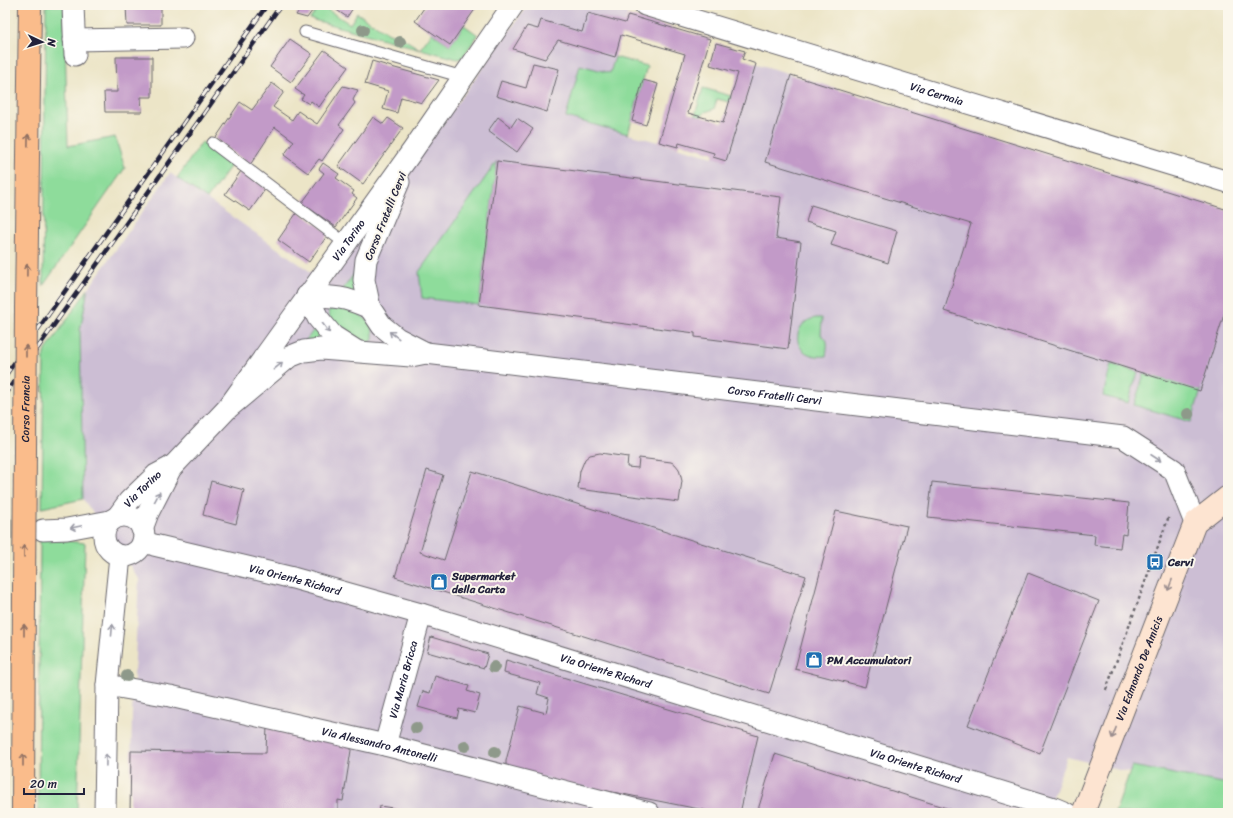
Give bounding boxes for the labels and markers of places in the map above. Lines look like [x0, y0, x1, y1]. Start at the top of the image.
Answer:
bus stop icon: Cervi [1145, 552, 1165, 572]
place label: Cervi [1167, 553, 1194, 572]
place label: Supermarket della Carta [451, 567, 517, 599]
shop icon: Supermarket della Carta [429, 572, 449, 592]
shop icon: PM Accumulatori [804, 650, 824, 670]
place label: PM Accumulatori [827, 651, 912, 670]

